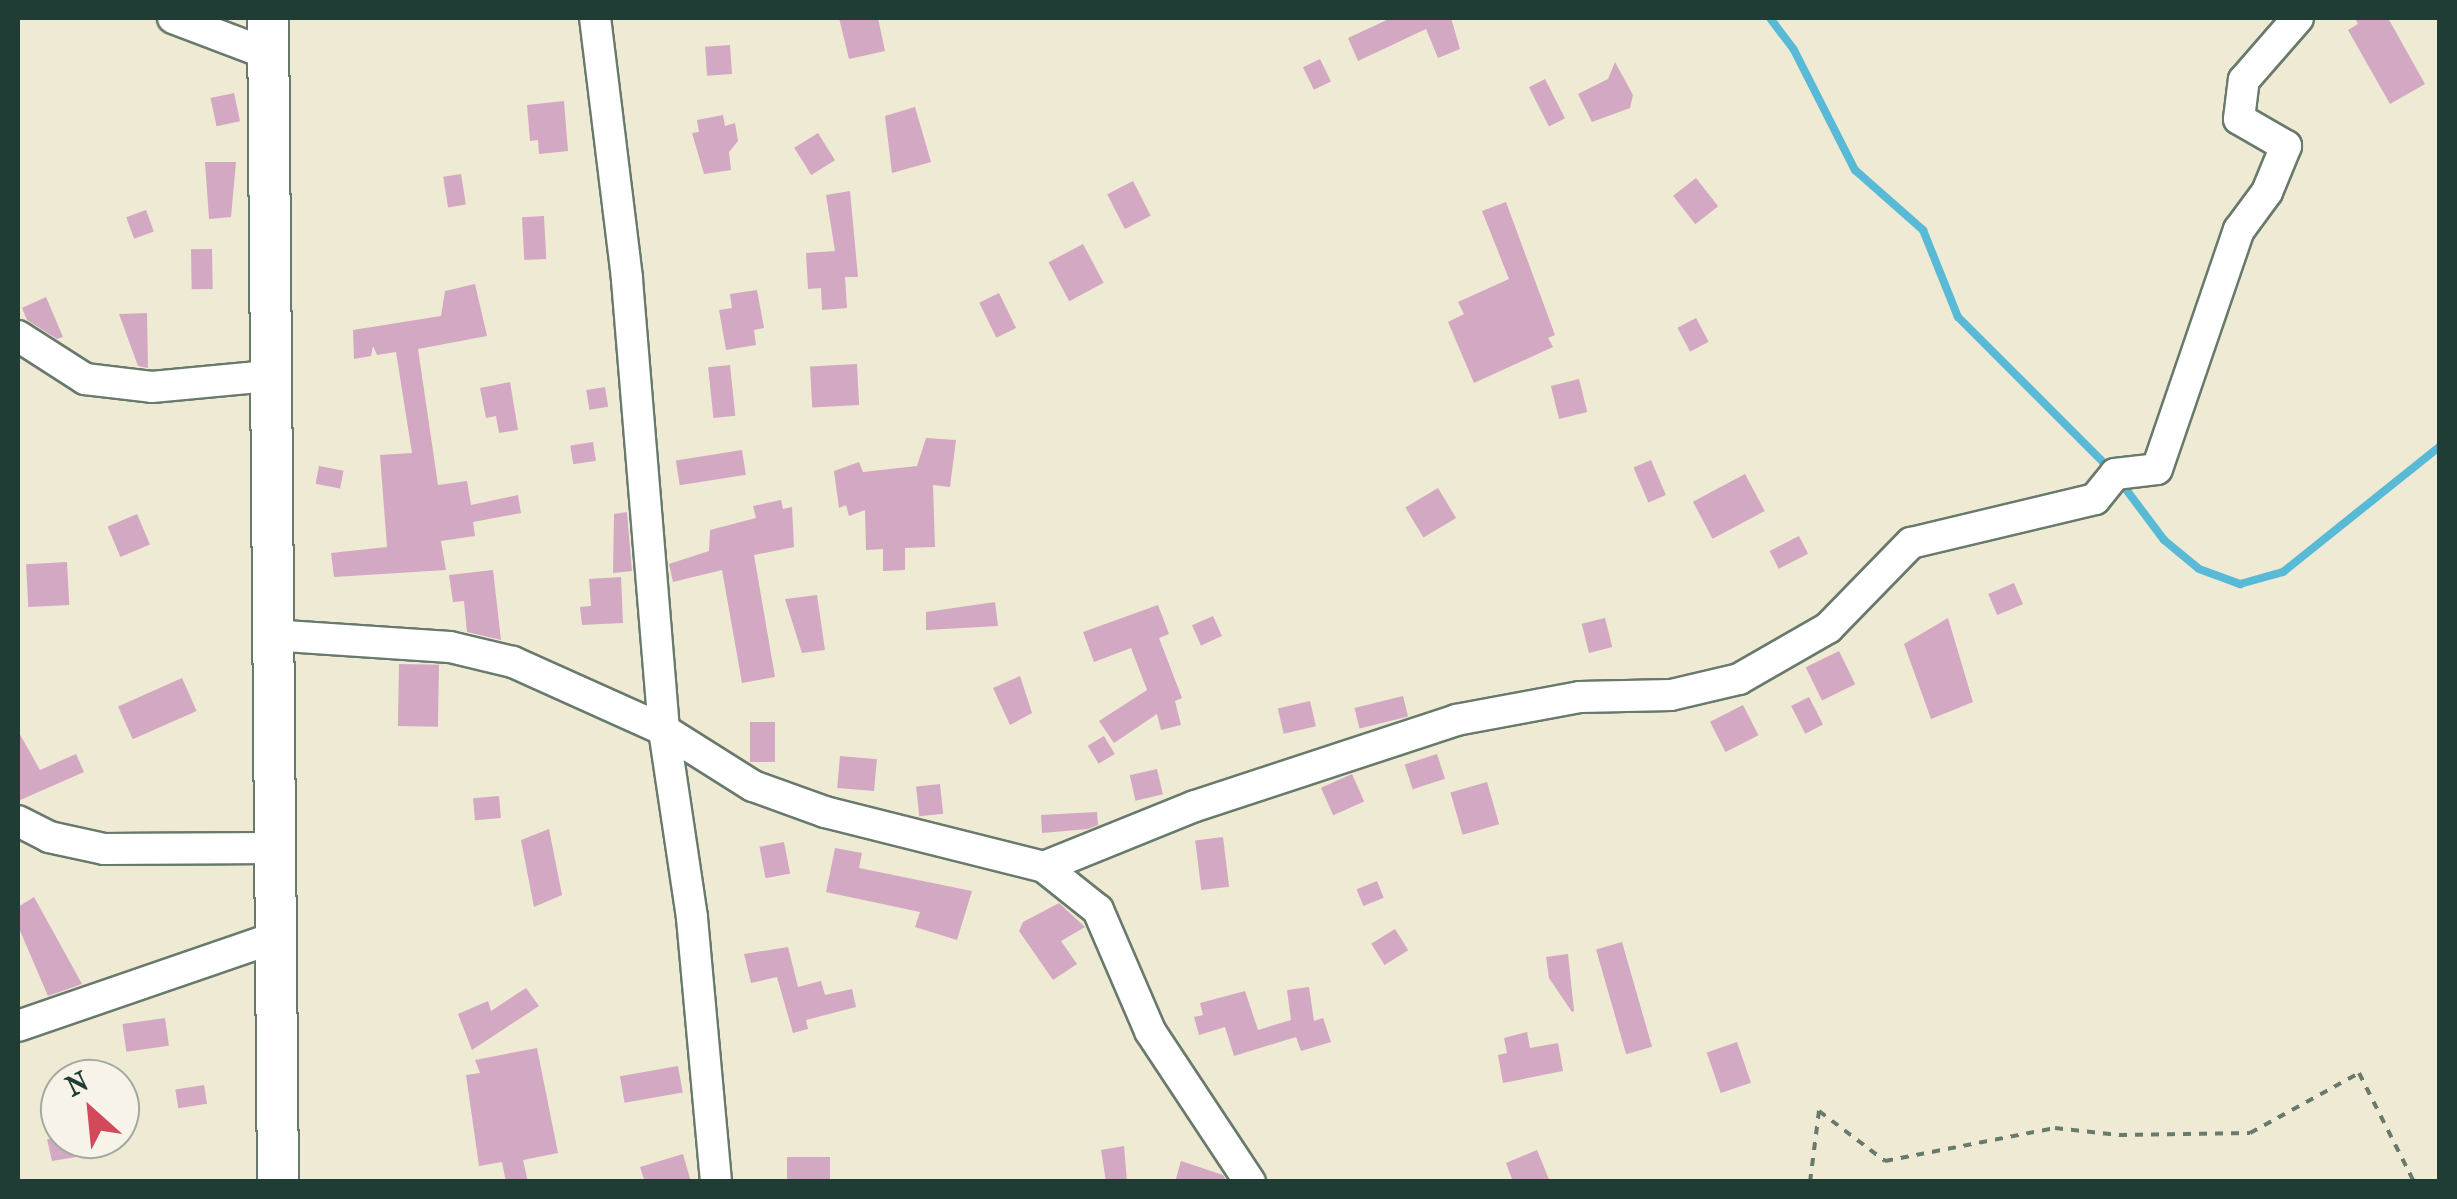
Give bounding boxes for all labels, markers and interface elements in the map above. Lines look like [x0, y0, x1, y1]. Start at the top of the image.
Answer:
north arrow [40, 1059, 140, 1159]
text: N [60, 1064, 94, 1103]

